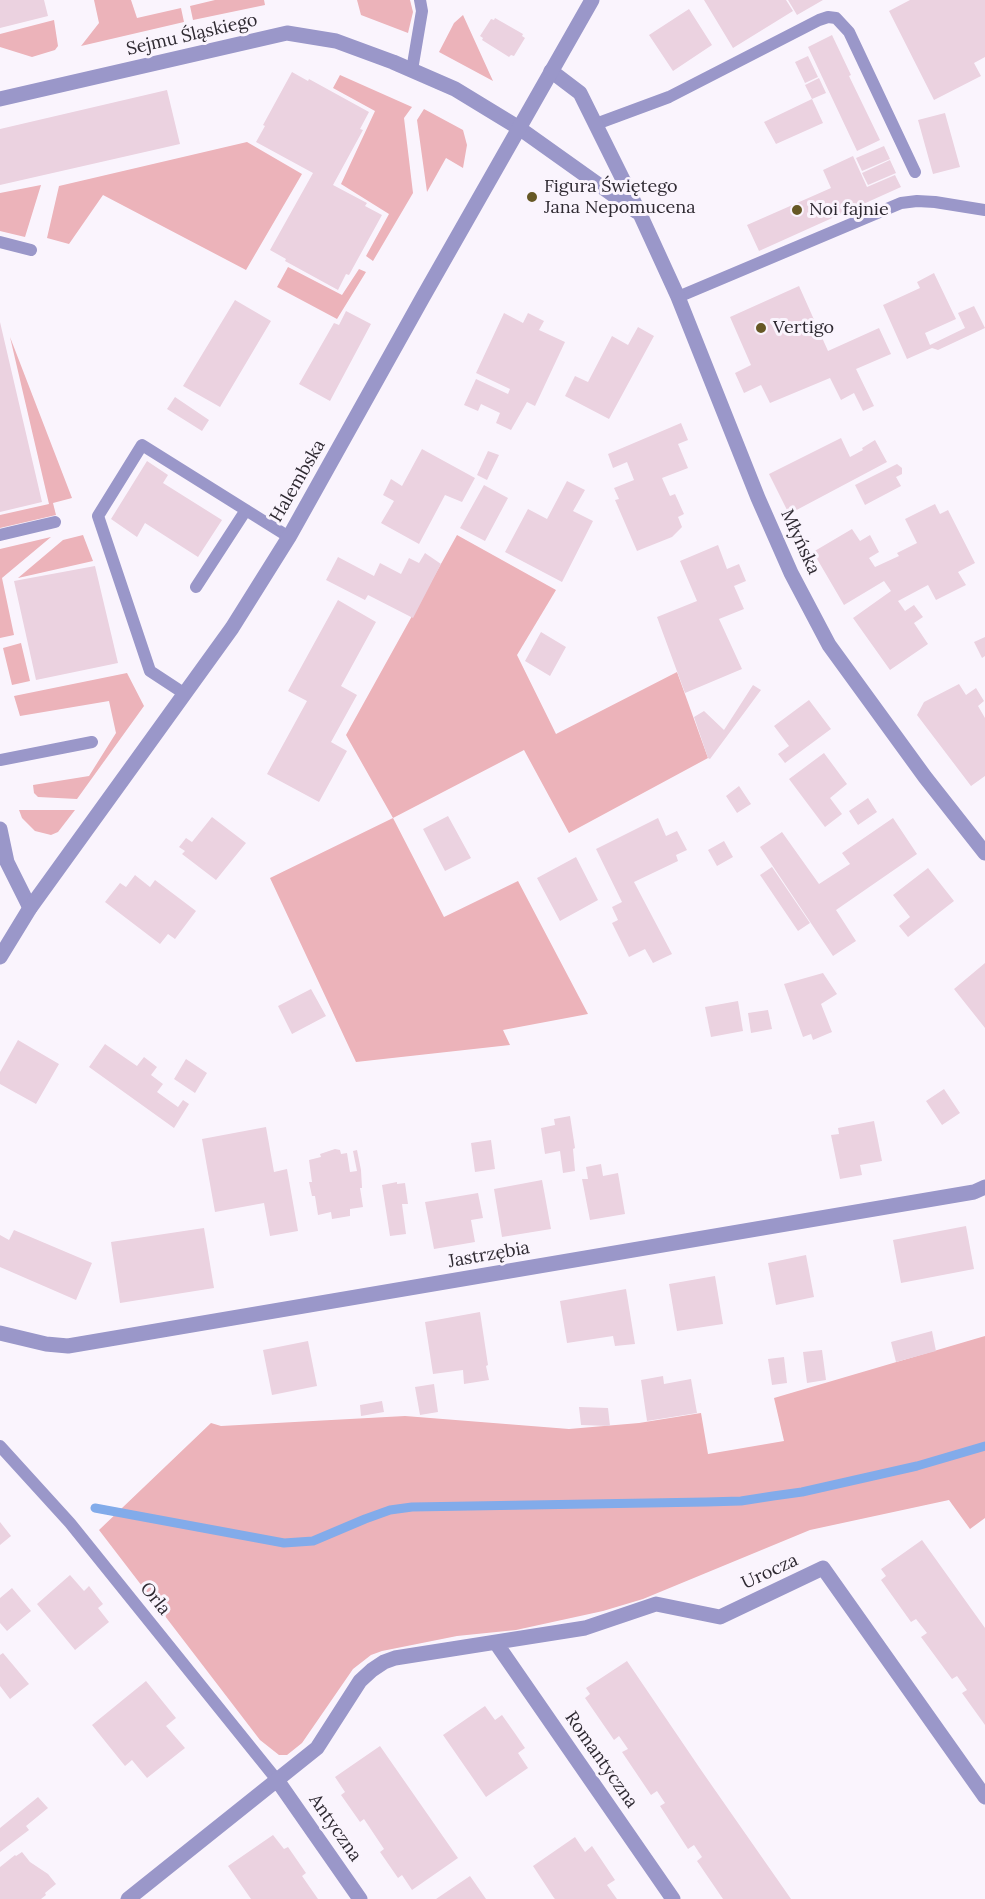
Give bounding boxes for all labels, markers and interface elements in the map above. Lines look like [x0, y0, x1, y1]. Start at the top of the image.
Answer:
street label: Sejmu Śląskiego [124, 9, 260, 61]
place label: Figura Świętego Jana Nepomucena [544, 176, 696, 219]
marker: Figura Świętego Jana Nepomucena [525, 190, 539, 204]
place label: Noi fajnie [809, 199, 889, 221]
marker: Noi fajnie [790, 203, 804, 217]
place label: Vertigo [773, 317, 834, 339]
marker: Vertigo [754, 321, 768, 335]
street label: Halembska [266, 436, 330, 526]
street label: Młyńska [776, 506, 824, 578]
street label: Jastrzębia [447, 1237, 531, 1273]
street label: Urocza [738, 1550, 802, 1594]
street label: Orla [135, 1578, 175, 1620]
street label: Romantyczna [560, 1708, 642, 1812]
street label: Antyczna [304, 1790, 366, 1866]

